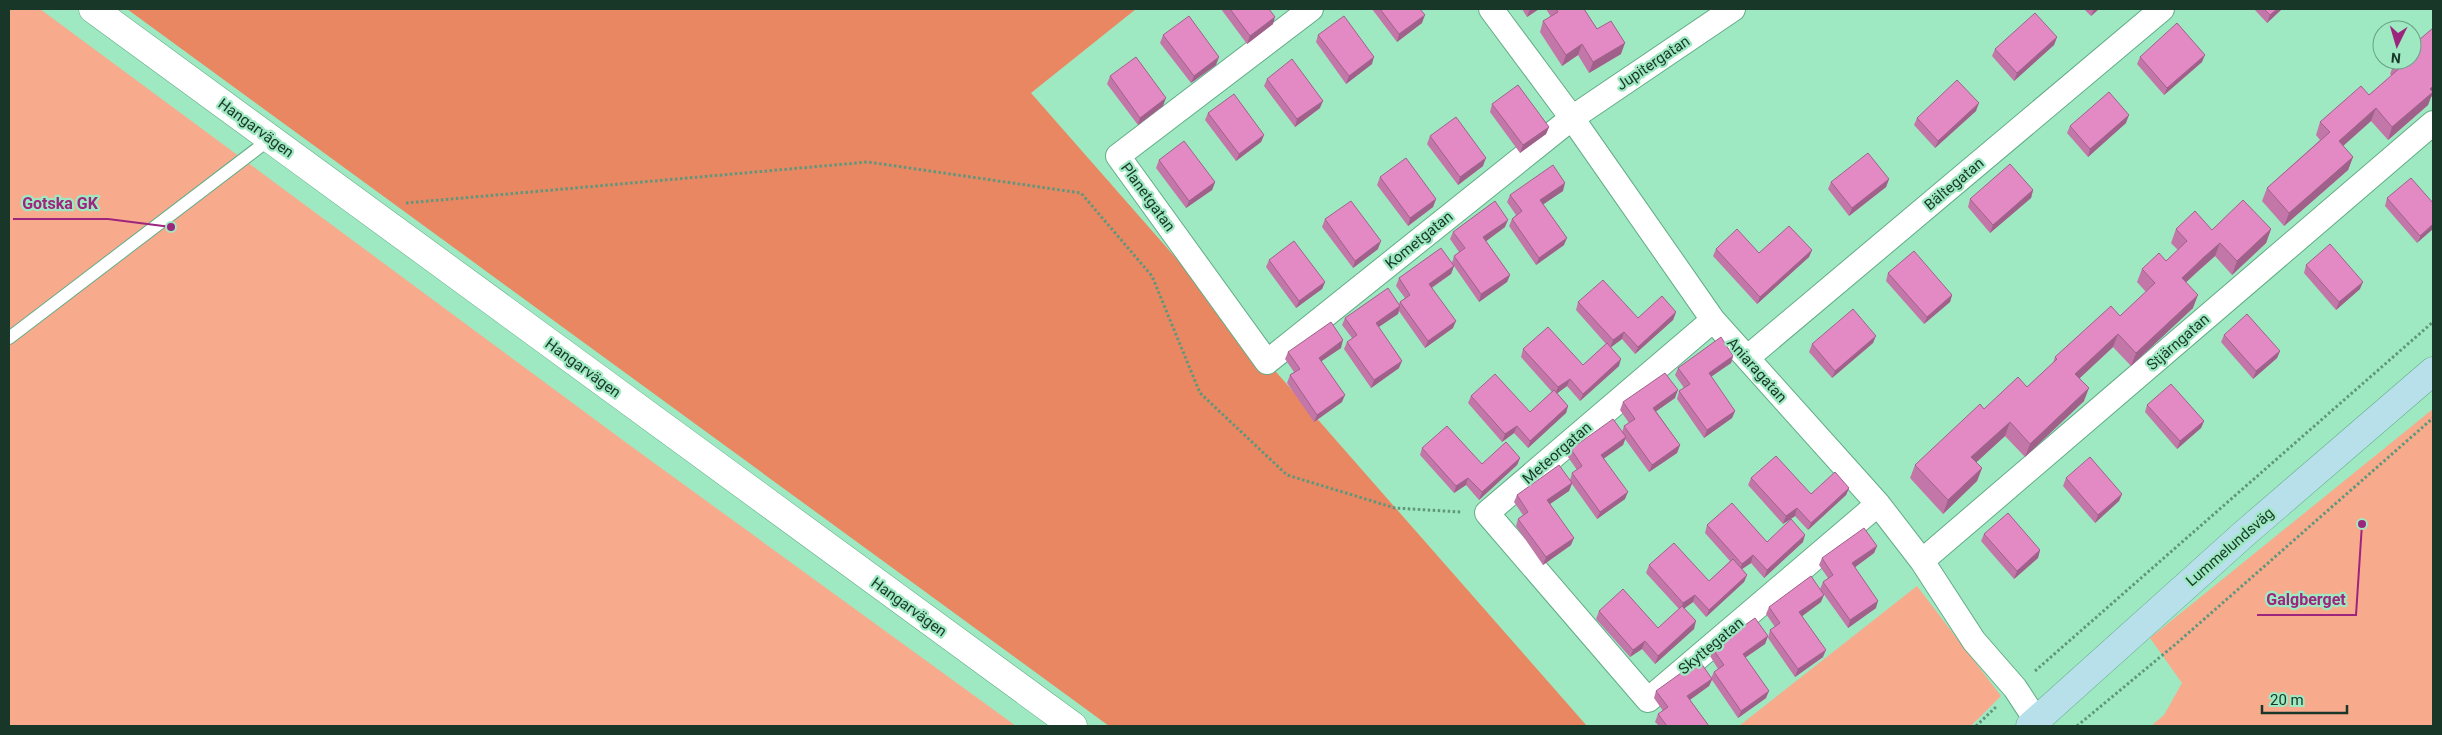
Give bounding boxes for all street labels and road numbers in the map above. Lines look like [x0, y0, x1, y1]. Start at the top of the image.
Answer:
street label: Jupitergatan [1613, 32, 1693, 94]
street label: Hangarvägen [215, 95, 297, 161]
street label: Bältegatan [1921, 154, 1987, 214]
street label: Planetgatan [1117, 159, 1179, 235]
street label: Kometgatan [1382, 207, 1456, 273]
street label: Stjärngatan [2143, 310, 2213, 374]
street label: Aniaragatan [1723, 334, 1791, 406]
street label: Hangarvägen [542, 335, 624, 401]
street label: Meteorgatan [1519, 418, 1595, 488]
street label: Lummelundsväg [2182, 504, 2278, 590]
street label: Hangarvägen [868, 574, 950, 640]
street label: Skyttegatan [1675, 614, 1747, 678]

